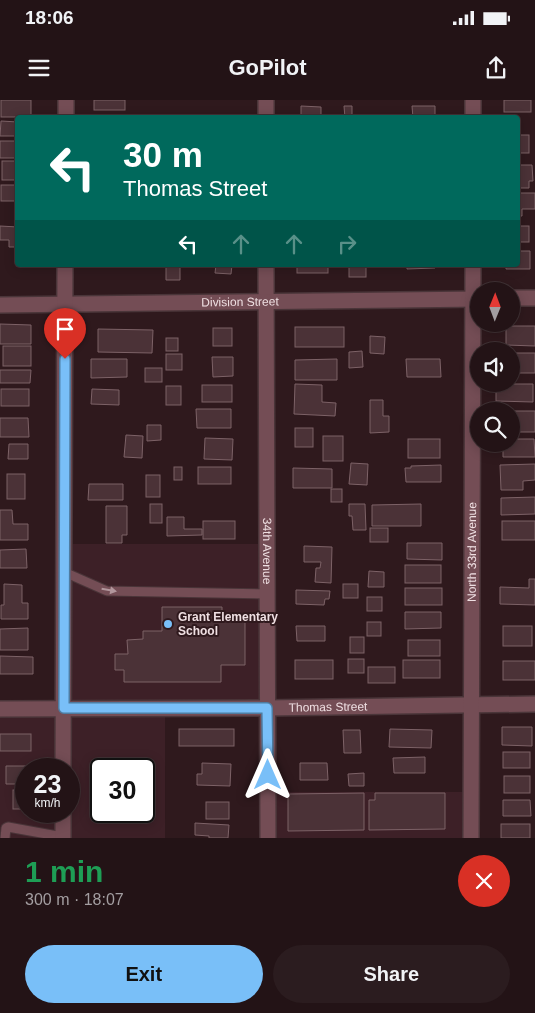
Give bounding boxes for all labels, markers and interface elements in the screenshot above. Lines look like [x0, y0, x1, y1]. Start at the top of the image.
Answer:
text: 18:06 [25, 7, 74, 28]
icon: menu [25, 54, 53, 82]
icon: share [482, 54, 510, 82]
text: GoPilot [228, 55, 307, 80]
icon: left [40, 135, 105, 200]
text: 30 m [123, 135, 203, 174]
text: Thomas Street [123, 176, 267, 201]
icon: left [174, 230, 202, 258]
icon: ahead [227, 230, 255, 258]
icon: ahead [280, 230, 308, 258]
icon: right [333, 230, 361, 258]
north arrow [470, 282, 520, 332]
map controls [470, 282, 520, 452]
street label: Division Street [201, 295, 279, 309]
pin [44, 308, 86, 359]
icon: arrive [51, 315, 79, 343]
button: sound [470, 342, 520, 392]
button: search [470, 402, 520, 452]
street label: North 33rd Avenue [465, 502, 479, 602]
street label: 34th Avenue [260, 518, 274, 585]
one-way arrow [101, 586, 117, 594]
place label: Grant Elementary School [178, 610, 278, 638]
marker: Grant Elementary School [162, 618, 174, 630]
street label: Thomas Street [288, 699, 368, 715]
position arrow [241, 748, 293, 800]
speed limit sign: 30 [90, 758, 155, 823]
text: 23 [34, 770, 61, 798]
text: km/h [34, 796, 61, 810]
text: 1 min [25, 855, 103, 888]
button: close [458, 855, 510, 907]
text: 300 m · 18:07 [25, 891, 124, 908]
button: Exit [25, 945, 263, 1003]
button: Share [273, 945, 510, 1003]

